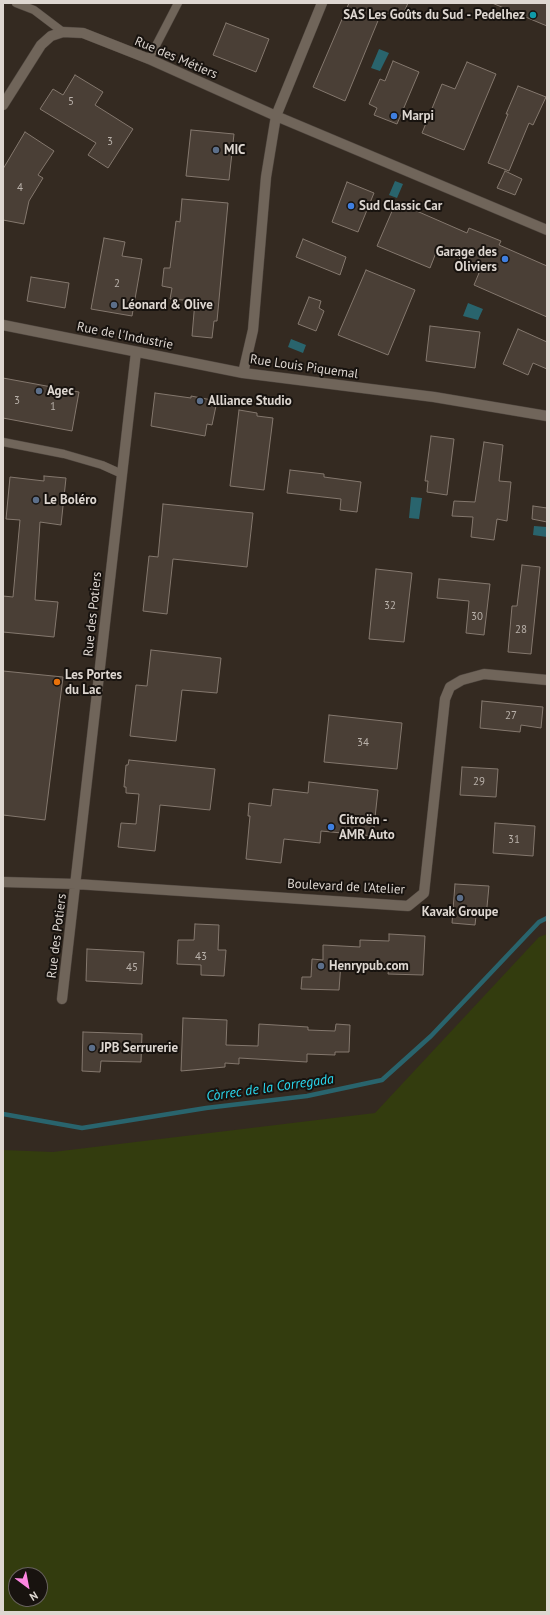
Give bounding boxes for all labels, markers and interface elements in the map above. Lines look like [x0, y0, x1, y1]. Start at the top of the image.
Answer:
place label: SAS Les Goûts du Sud - Pedelhez [343, 7, 525, 23]
marker: SAS Les Goûts du Sud - Pedelhez [528, 10, 538, 20]
street label: Rue des Métiers [132, 34, 220, 82]
house number: 5 [68, 95, 74, 109]
place label: Marpi [402, 108, 434, 124]
marker: Marpi [389, 111, 399, 121]
house number: 3 [107, 135, 113, 149]
place label: MIC [224, 142, 245, 158]
marker: MIC [211, 145, 221, 155]
house number: 4 [17, 181, 23, 195]
place label: Sud Classic Car [359, 198, 442, 214]
marker: Sud Classic Car [346, 201, 356, 211]
place label: Garage des Oliviers [436, 244, 497, 275]
marker: Garage des Oliviers [500, 254, 510, 264]
house number: 2 [114, 277, 120, 291]
place label: Léonard & Olive [122, 297, 213, 313]
marker: Léonard & Olive [109, 300, 119, 310]
street label: Rue de l'Industrie [76, 319, 174, 353]
street label: Rue Louis Piquemal [249, 352, 359, 382]
place label: Agec [47, 383, 74, 399]
marker: Agec [34, 386, 44, 396]
place label: Alliance Studio [208, 393, 292, 409]
house number: 3 [14, 394, 20, 408]
marker: Alliance Studio [195, 396, 205, 406]
house number: 1 [50, 400, 56, 414]
place label: Le Boléro [44, 492, 97, 508]
marker: Le Boléro [31, 495, 41, 505]
street label: Rue des Potiers [81, 571, 105, 657]
house number: 32 [384, 599, 396, 613]
house number: 30 [471, 610, 483, 624]
house number: 28 [515, 623, 527, 637]
place label: Les Portes du Lac [65, 667, 122, 698]
marker: Les Portes du Lac [52, 677, 62, 687]
house number: 27 [505, 709, 517, 723]
house number: 34 [357, 736, 369, 750]
house number: 29 [473, 775, 485, 789]
place label: Citroën - AMR Auto [339, 812, 395, 843]
marker: Citroën - AMR Auto [326, 822, 336, 832]
house number: 31 [508, 833, 520, 847]
street label: Boulevard de l'Atelier [287, 876, 405, 898]
street label: Rue des Potiers [44, 893, 70, 979]
marker: Kavak Groupe [455, 893, 465, 903]
place label: Kavak Groupe [422, 904, 498, 920]
house number: 43 [195, 950, 207, 964]
place label: Henrypub.com [329, 958, 409, 974]
house number: 45 [126, 961, 138, 975]
marker: Henrypub.com [316, 961, 326, 971]
place label: JPB Serrurerie [100, 1040, 178, 1056]
marker: JPB Serrurerie [87, 1043, 97, 1053]
water label: Còrrec de la Corregada [205, 1071, 335, 1105]
north arrow [8, 1567, 48, 1607]
text: N [27, 1588, 41, 1604]

